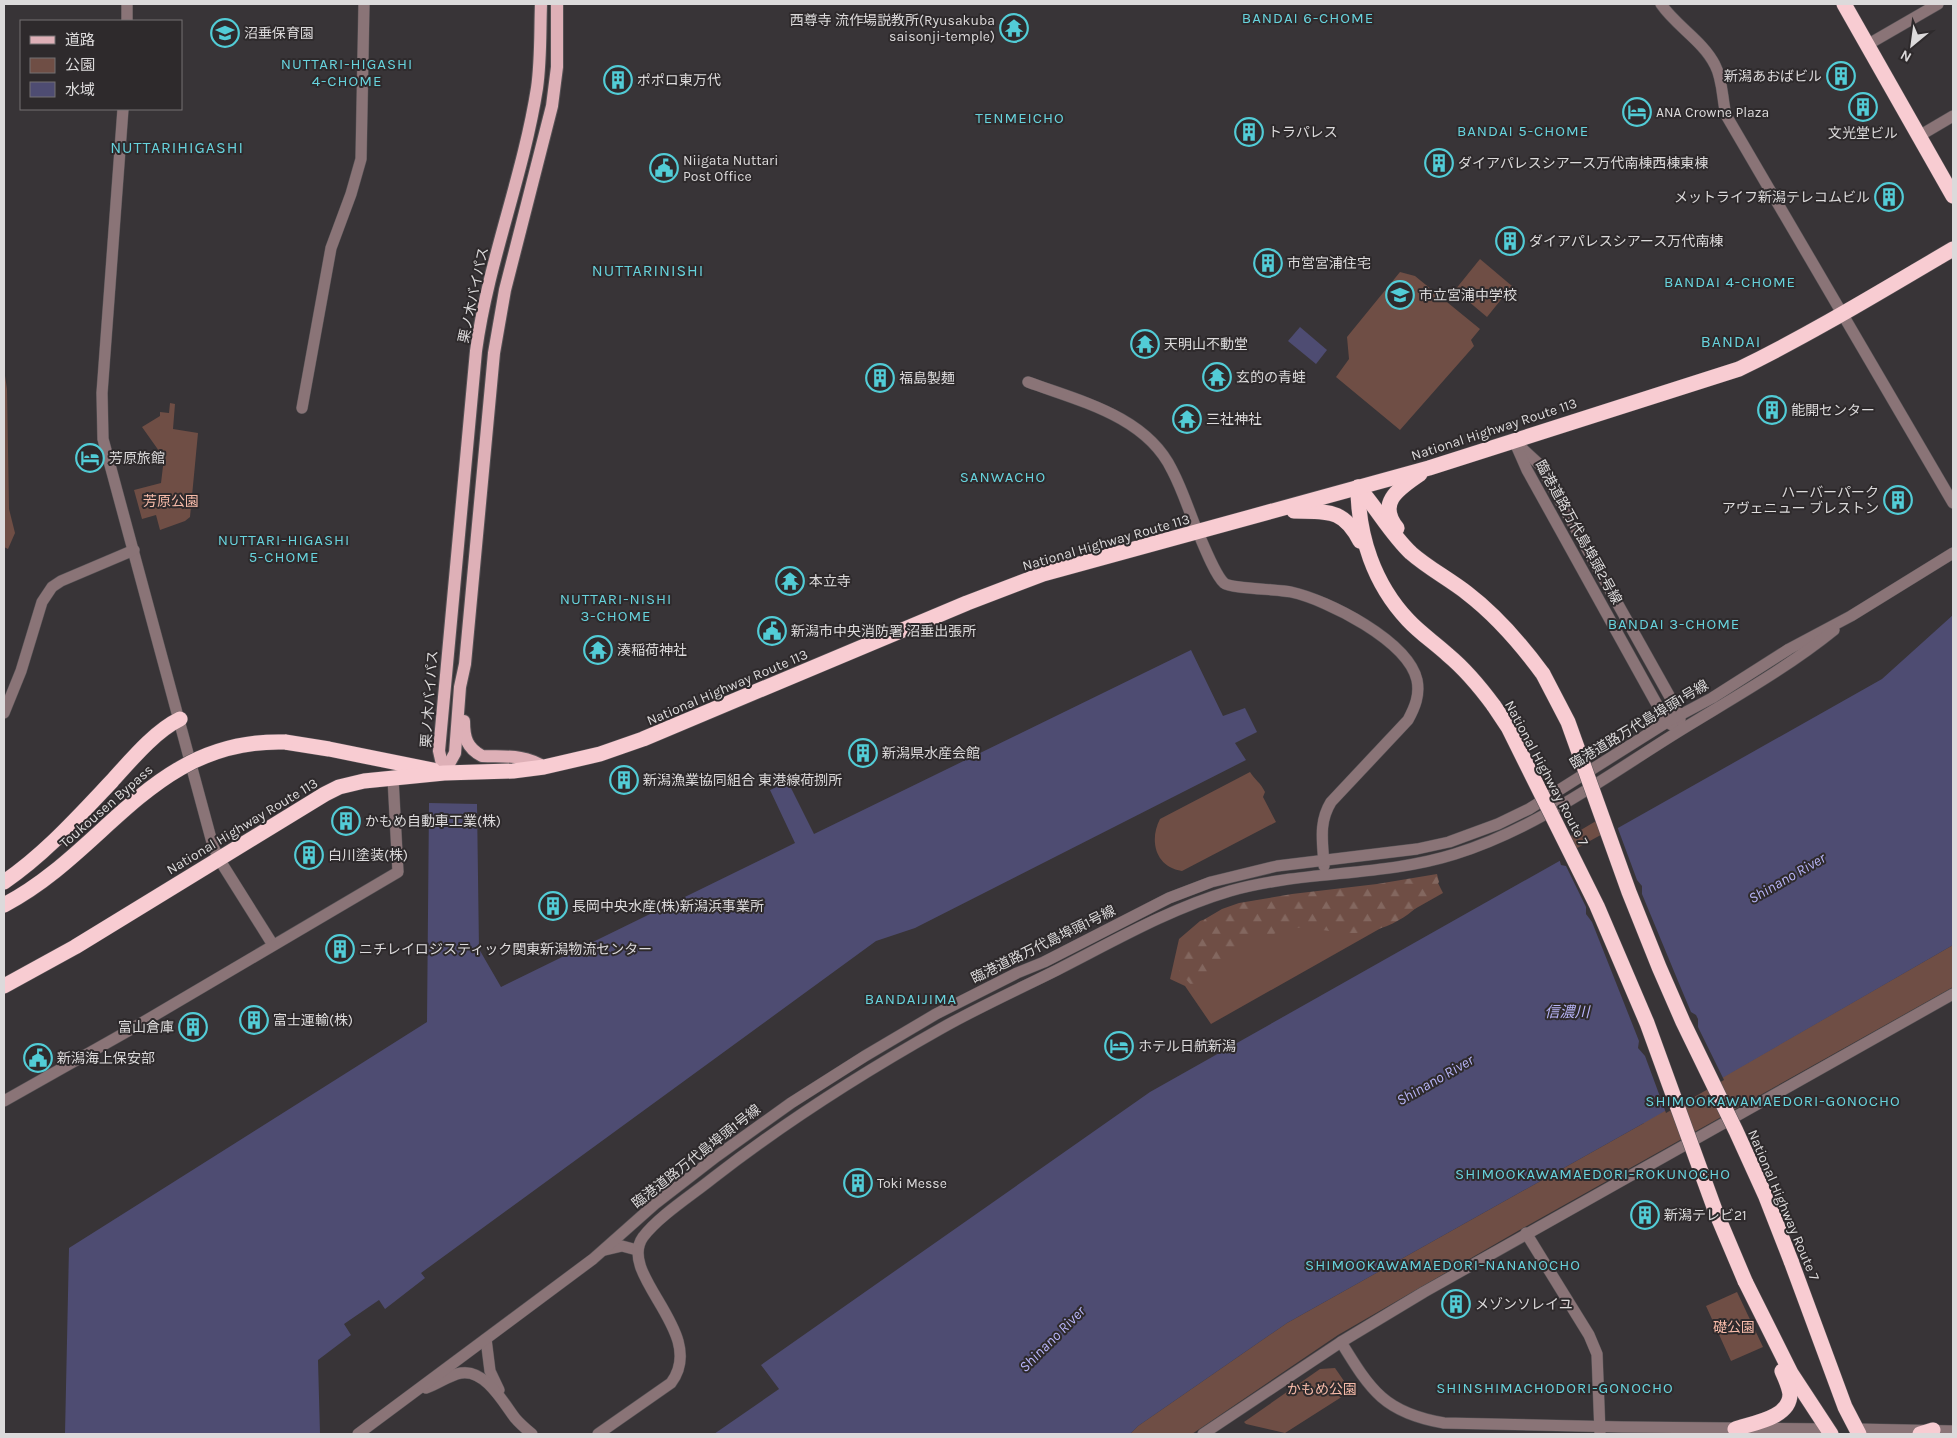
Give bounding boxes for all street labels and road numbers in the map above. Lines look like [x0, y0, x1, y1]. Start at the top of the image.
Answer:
street label: 栗ノ木バイパス [455, 246, 492, 345]
street label: National Highway Route 113 [1409, 395, 1579, 464]
street label: 臨港道路万代島埠頭2号線 [1532, 457, 1625, 607]
street label: National Highway Route 113 [1020, 510, 1192, 575]
street label: National Highway Route 113 [644, 646, 810, 729]
street label: 栗ノ木バイパス [418, 650, 441, 748]
street label: 臨港道路万代島埠頭1号線 [1567, 676, 1712, 773]
street label: National Highway Route 7 [1501, 698, 1592, 849]
street label: Toukousen Bypass [56, 761, 157, 852]
street label: National Highway Route 113 [164, 774, 321, 878]
street label: 臨港道路万代島埠頭1号線 [968, 902, 1118, 987]
street label: 臨港道路万代島埠頭1号線 [629, 1101, 764, 1212]
street label: National Highway Route 7 [1744, 1127, 1823, 1284]

